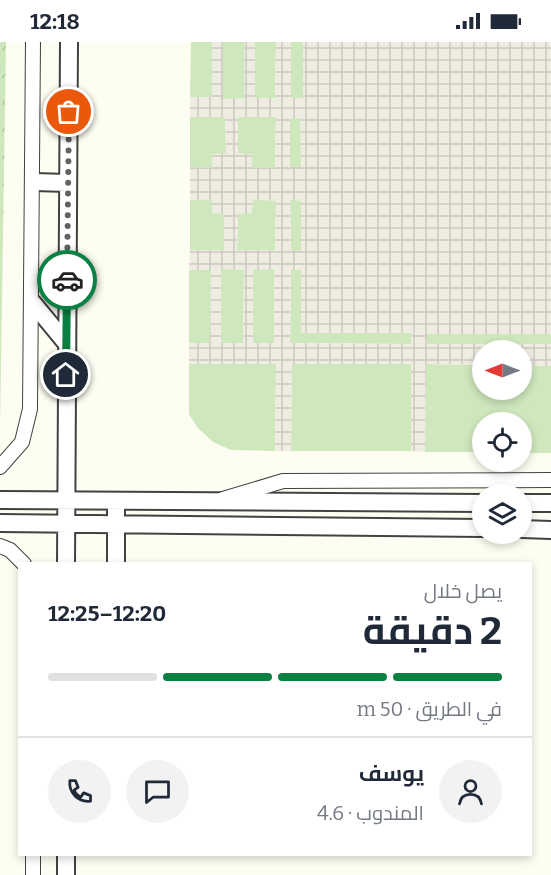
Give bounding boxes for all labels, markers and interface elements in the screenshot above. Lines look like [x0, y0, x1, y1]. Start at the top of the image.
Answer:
text: 12:18 [30, 8, 80, 35]
pin [43, 86, 94, 137]
icon: bag [52, 95, 85, 128]
courier [37, 250, 97, 310]
icon: car [51, 264, 84, 297]
north arrow [472, 340, 532, 400]
map controls [472, 340, 532, 544]
pin [40, 349, 91, 400]
icon: home [49, 358, 82, 391]
button: locate [472, 412, 532, 472]
button: layers [472, 484, 532, 544]
text: يصل خلال [424, 579, 502, 603]
text: 12:20–12:25 [48, 600, 166, 627]
text: 2 دقيقة [363, 608, 502, 654]
text: في الطريق · 50 m [357, 697, 502, 721]
button: phone [48, 760, 111, 823]
button: chat [126, 760, 189, 823]
text: يوسف [359, 760, 424, 787]
button: person [439, 760, 502, 823]
text: المندوب · 4.6 [317, 801, 424, 825]

